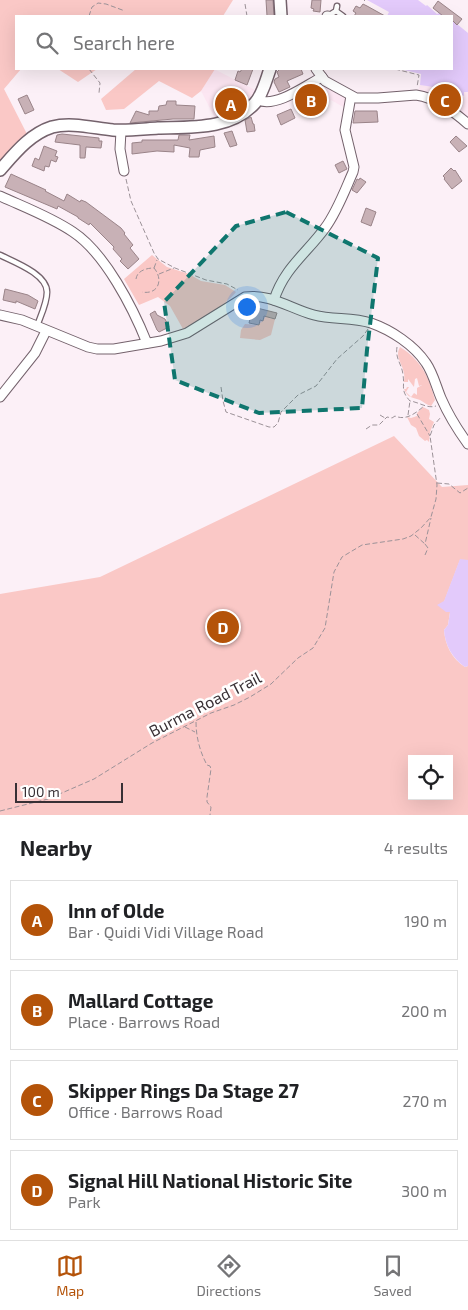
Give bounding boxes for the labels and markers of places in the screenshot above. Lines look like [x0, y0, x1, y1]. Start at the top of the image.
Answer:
pin: B [295, 81, 327, 119]
pin: C [429, 81, 461, 119]
pin: A [215, 85, 247, 123]
pin: D [207, 608, 239, 646]

